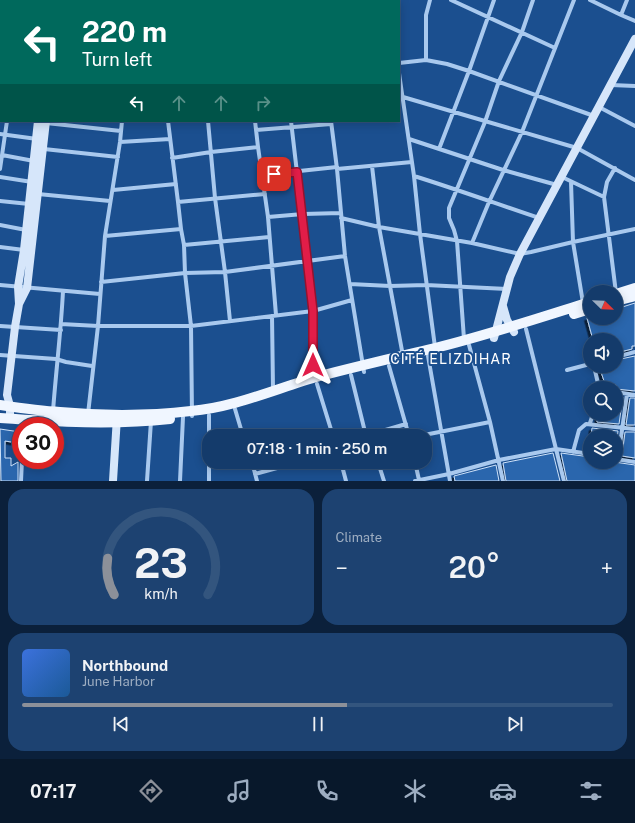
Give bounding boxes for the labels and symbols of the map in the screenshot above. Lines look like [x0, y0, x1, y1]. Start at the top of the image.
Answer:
pin [257, 157, 291, 191]
north arrow [583, 285, 623, 325]
position arrow [292, 344, 334, 386]
district label: CITÉ ELIZDIHAR [390, 350, 512, 367]
speed limit sign: 30 [12, 417, 64, 469]

